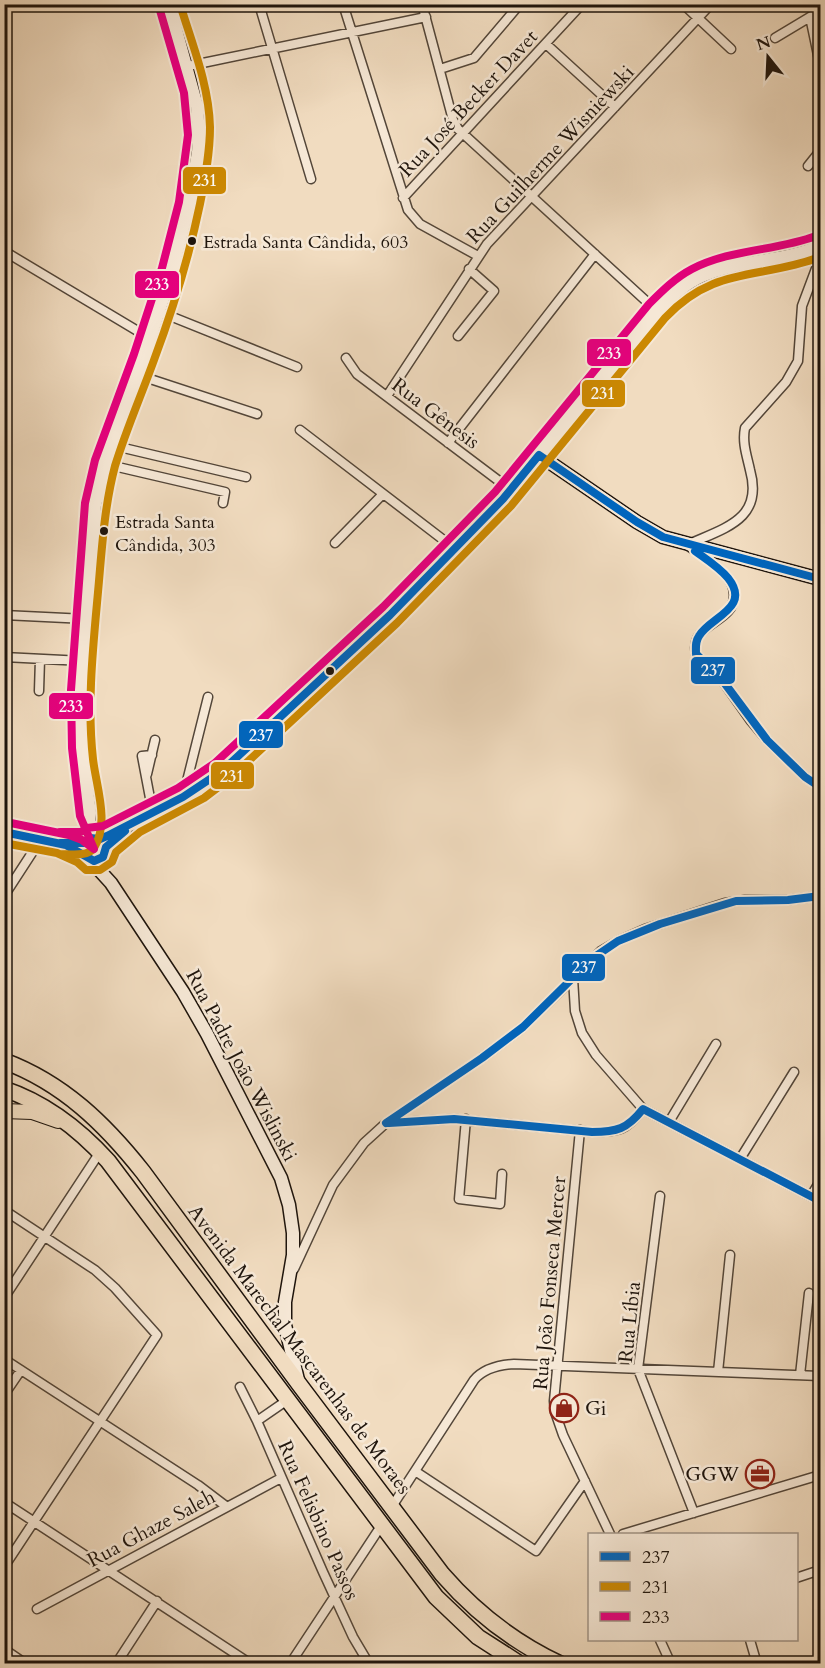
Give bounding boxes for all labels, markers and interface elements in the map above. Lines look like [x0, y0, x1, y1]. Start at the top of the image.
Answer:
street label: Rua José Becker Davet [393, 23, 544, 183]
north arrow [738, 27, 798, 87]
text: N [754, 31, 774, 56]
street label: Rua Guilherme Wisniewski [460, 59, 640, 249]
line badge: 231 [182, 166, 227, 195]
text: 231 [193, 170, 217, 192]
place label: Estrada Santa Cândida, 603 [203, 230, 409, 255]
marker: Estrada Santa Cândida, 603 [186, 235, 198, 247]
line badge: 233 [134, 270, 180, 299]
text: 233 [145, 274, 169, 296]
line badge: 233 [586, 338, 632, 367]
text: 233 [597, 343, 621, 365]
street label: Rua Gênesis [386, 372, 485, 455]
line badge: 231 [581, 379, 626, 408]
text: 231 [591, 383, 615, 405]
place label: Estrada Santa Cândida, 303 [115, 510, 216, 558]
marker: Estrada Santa Cândida, 303 [98, 525, 110, 537]
line badge: 237 [690, 656, 736, 685]
text: 237 [701, 660, 725, 682]
unlabelled marker [324, 665, 336, 677]
line badge: 233 [48, 692, 94, 720]
text: 233 [59, 696, 83, 718]
line badge: 237 [238, 720, 284, 749]
text: 237 [249, 725, 273, 747]
line badge: 231 [210, 761, 255, 790]
text: 231 [220, 766, 244, 788]
line badge: 237 [561, 953, 606, 982]
text: 237 [572, 957, 596, 979]
street label: Rua Padre João Wislinski [179, 965, 304, 1166]
street label: Rua João Fonseca Mercer [527, 1174, 572, 1391]
street label: Avenida Marechal Mascarenhas de Moraes [182, 1199, 417, 1500]
street label: Rua Líbia [612, 1280, 647, 1364]
shop icon: Gi [548, 1392, 580, 1424]
place label: Gi [585, 1395, 607, 1422]
street label: Rua Felisbino Passos [271, 1436, 366, 1604]
office icon: GGW [744, 1458, 776, 1490]
place label: GGW [685, 1461, 740, 1488]
street label: Rua Ghaze Saleh [82, 1483, 220, 1574]
legend [588, 1533, 798, 1641]
text: 237 [642, 1545, 670, 1570]
text: 231 [642, 1575, 670, 1600]
text: 233 [642, 1605, 670, 1630]

